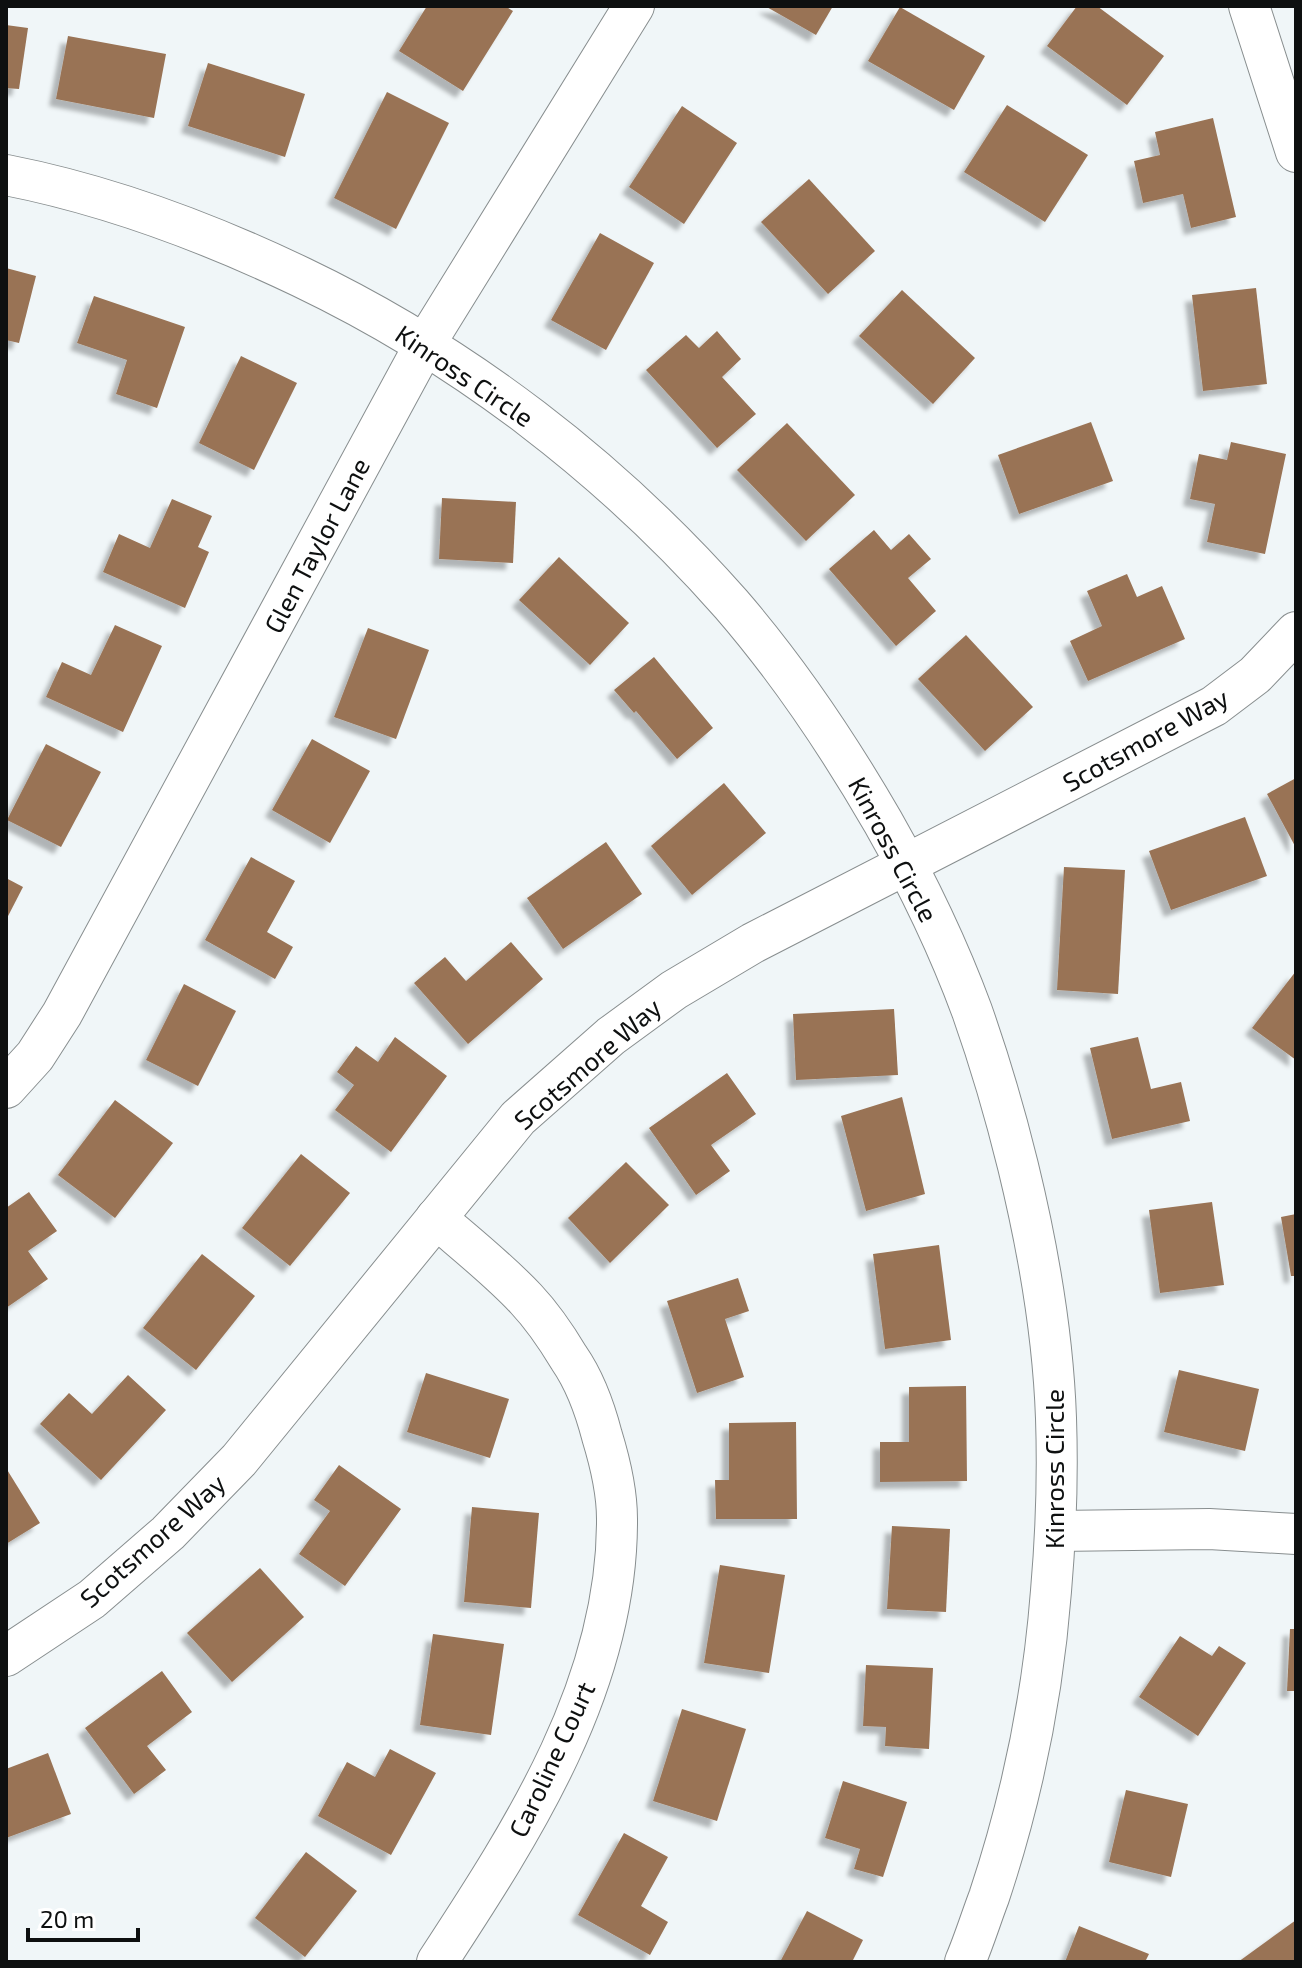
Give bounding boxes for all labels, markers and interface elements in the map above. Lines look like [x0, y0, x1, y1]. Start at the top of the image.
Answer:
street label: Kinross Circle [390, 317, 540, 433]
street label: Glen Taylor Lane [257, 452, 375, 638]
street label: Scotsmore Way [1057, 681, 1233, 797]
street label: Kinross Circle [843, 771, 945, 927]
street label: Scotsmore Way [507, 991, 667, 1135]
street label: Kinross Circle [1038, 1389, 1069, 1549]
street label: Scotsmore Way [73, 1467, 231, 1613]
street label: Caroline Court [502, 1676, 601, 1842]
scale bar [28, 1892, 138, 1942]
text: 20 m [40, 1904, 94, 1933]

